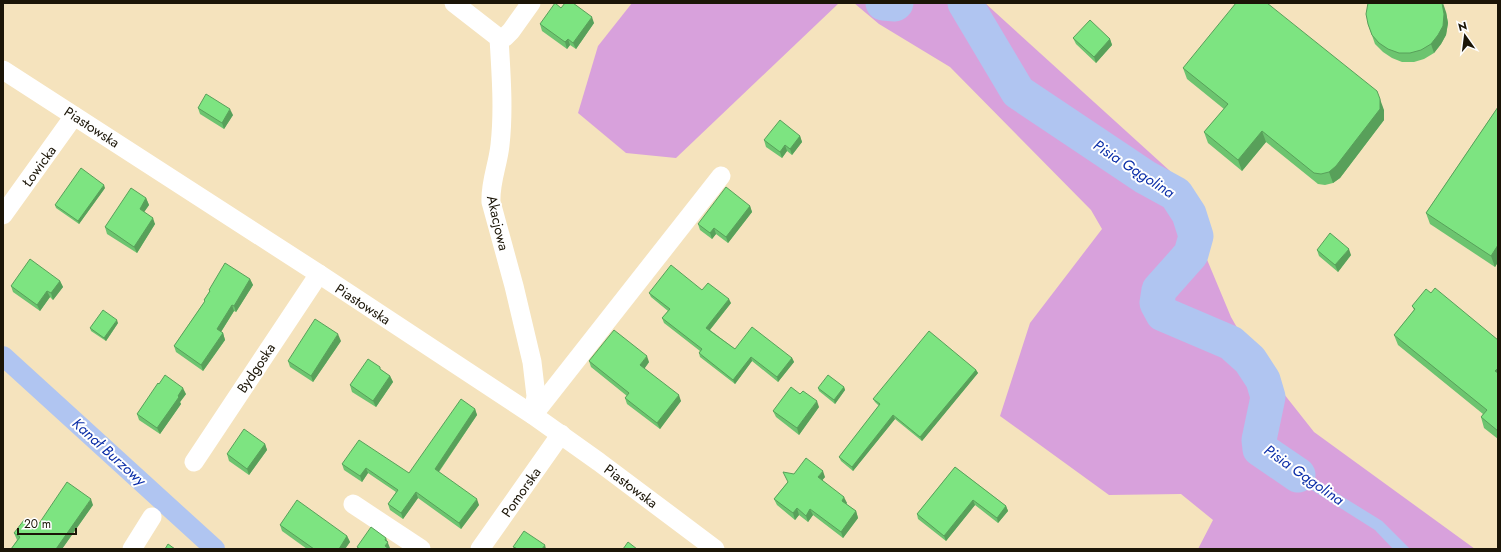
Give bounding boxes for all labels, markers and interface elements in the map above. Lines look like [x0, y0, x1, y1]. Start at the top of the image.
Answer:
north arrow [1445, 16, 1485, 56]
text: N [1456, 17, 1469, 35]
street label: Piastowska [60, 102, 124, 152]
water label: Pisia Gągolina [1089, 134, 1180, 204]
street label: Łowicka [17, 141, 61, 191]
street label: Akacjowa [482, 193, 514, 253]
street label: Piastowska [331, 279, 395, 329]
street label: Bydgoska [232, 339, 280, 397]
water label: Kanał Burzowy [67, 413, 152, 492]
water label: Pisia Gągolina [1260, 439, 1349, 511]
street label: Piastowska [600, 459, 662, 513]
street label: Pomorska [497, 463, 545, 521]
scale bar [18, 510, 76, 536]
text: 20 m [24, 515, 51, 533]

